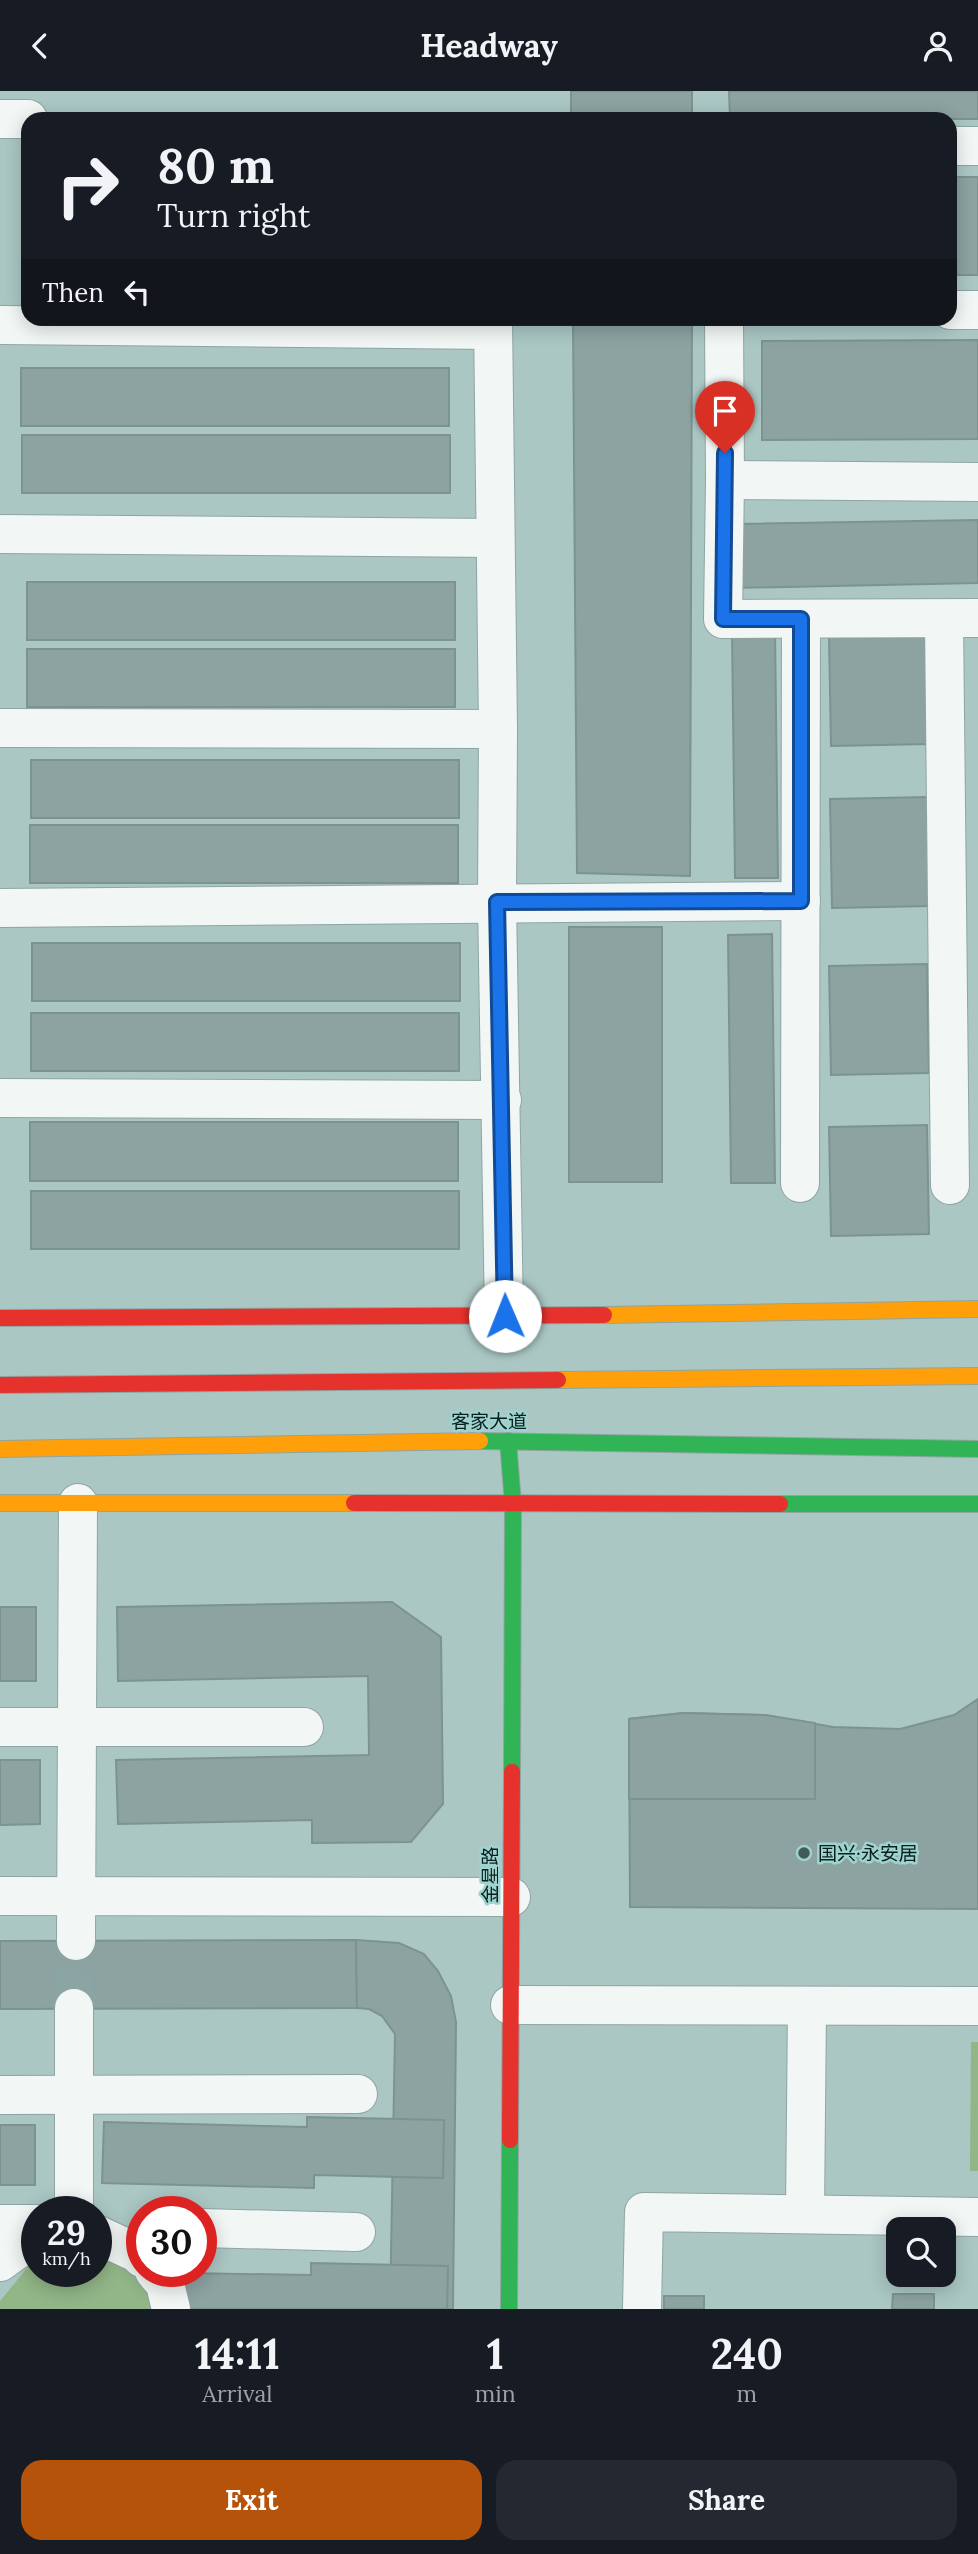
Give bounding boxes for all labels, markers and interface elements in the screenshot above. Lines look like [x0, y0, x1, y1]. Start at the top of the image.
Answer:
text: Headway [420, 25, 558, 66]
icon: back [21, 27, 59, 65]
icon: person [919, 27, 957, 65]
text: 80 m [157, 134, 274, 196]
icon: right [42, 140, 133, 231]
text: Turn right [157, 195, 310, 236]
icon: left [118, 273, 156, 311]
text: Then [42, 276, 104, 309]
pin [695, 381, 755, 453]
icon: arrive [706, 392, 744, 430]
position arrow [468, 1279, 542, 1353]
street label: 客家大道 [451, 1409, 527, 1433]
place label: 国兴·永安居 [818, 1841, 918, 1865]
marker: 国兴·永安居 [796, 1845, 812, 1861]
street label: 金星路 [478, 1846, 502, 1904]
speed limit sign: 30 [126, 2196, 217, 2287]
text: 29 [47, 2210, 86, 2255]
map controls [886, 2217, 956, 2287]
button: search [886, 2217, 956, 2287]
text: km/h [42, 2247, 91, 2270]
text: 14:11 [195, 2327, 280, 2381]
text: 1 [487, 2327, 504, 2381]
text: 240 [711, 2327, 783, 2381]
text: Arrival [202, 2379, 273, 2408]
text: min [475, 2379, 516, 2408]
text: m [737, 2379, 757, 2408]
button: Exit [21, 2460, 482, 2540]
button: Share [496, 2460, 957, 2540]

